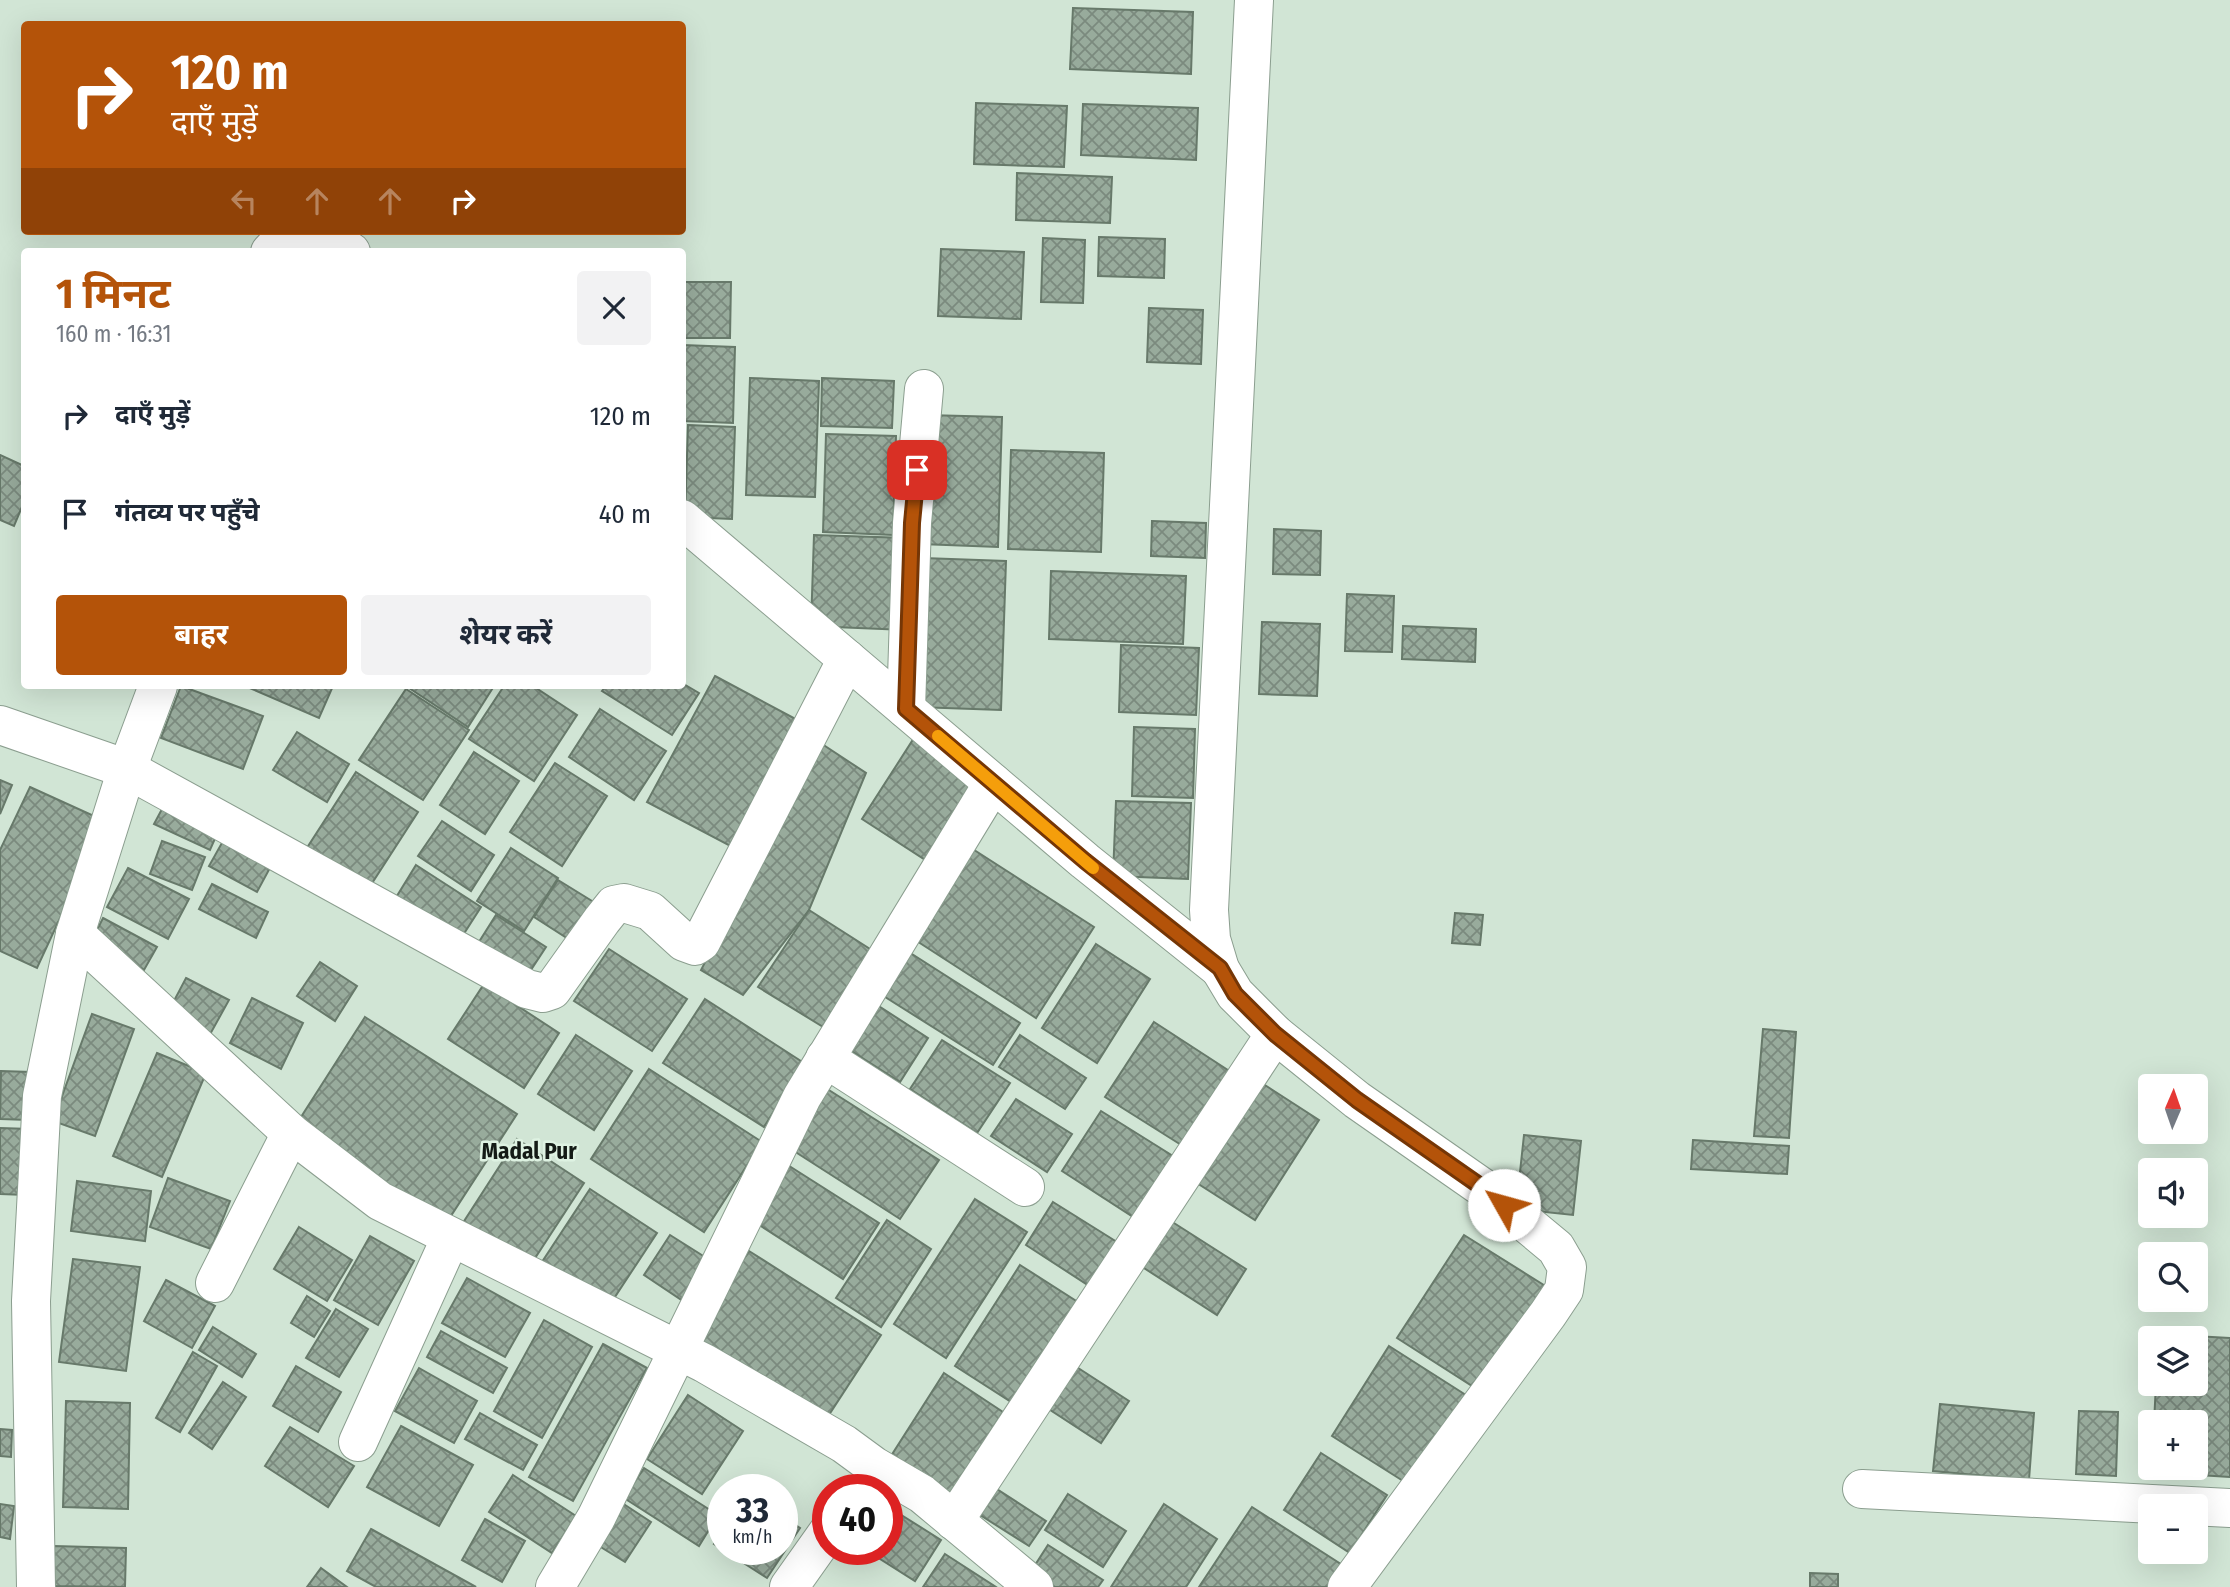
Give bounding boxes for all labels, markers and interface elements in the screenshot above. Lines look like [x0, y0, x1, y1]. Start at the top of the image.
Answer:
text: 120 m [171, 43, 289, 102]
icon: right [56, 49, 147, 140]
text: दाएँ मुड़ें [171, 103, 258, 141]
icon: left [225, 182, 263, 220]
icon: ahead [298, 182, 336, 220]
icon: ahead [371, 182, 409, 220]
icon: right [444, 182, 482, 220]
text: 1 मिनट [56, 269, 171, 319]
button: close [577, 271, 651, 345]
text: 160 m · 16:31 [56, 320, 171, 348]
icon: right [56, 397, 94, 435]
text: दाएँ मुड़ें [115, 399, 190, 430]
text: 120 m [590, 401, 651, 432]
pin [887, 440, 947, 500]
icon: arrive [898, 451, 936, 489]
icon: arrive [56, 495, 94, 533]
text: गंतव्य पर पहुँचे [115, 497, 259, 528]
text: 40 m [599, 499, 651, 530]
button: बाहर [56, 595, 347, 675]
button: शेयर करें [361, 595, 651, 675]
north arrow [2138, 1074, 2208, 1144]
map controls [2138, 1074, 2208, 1564]
district label: Madal Pur [481, 1137, 577, 1165]
button: sound [2138, 1158, 2208, 1228]
position arrow [1467, 1168, 1541, 1242]
button: search [2138, 1242, 2208, 1312]
button: layers [2138, 1326, 2208, 1396]
button: + [2138, 1410, 2208, 1480]
speed limit sign: 40 [812, 1474, 903, 1565]
text: 33 [736, 1489, 769, 1531]
button: − [2138, 1494, 2208, 1564]
text: km/h [732, 1526, 773, 1548]

